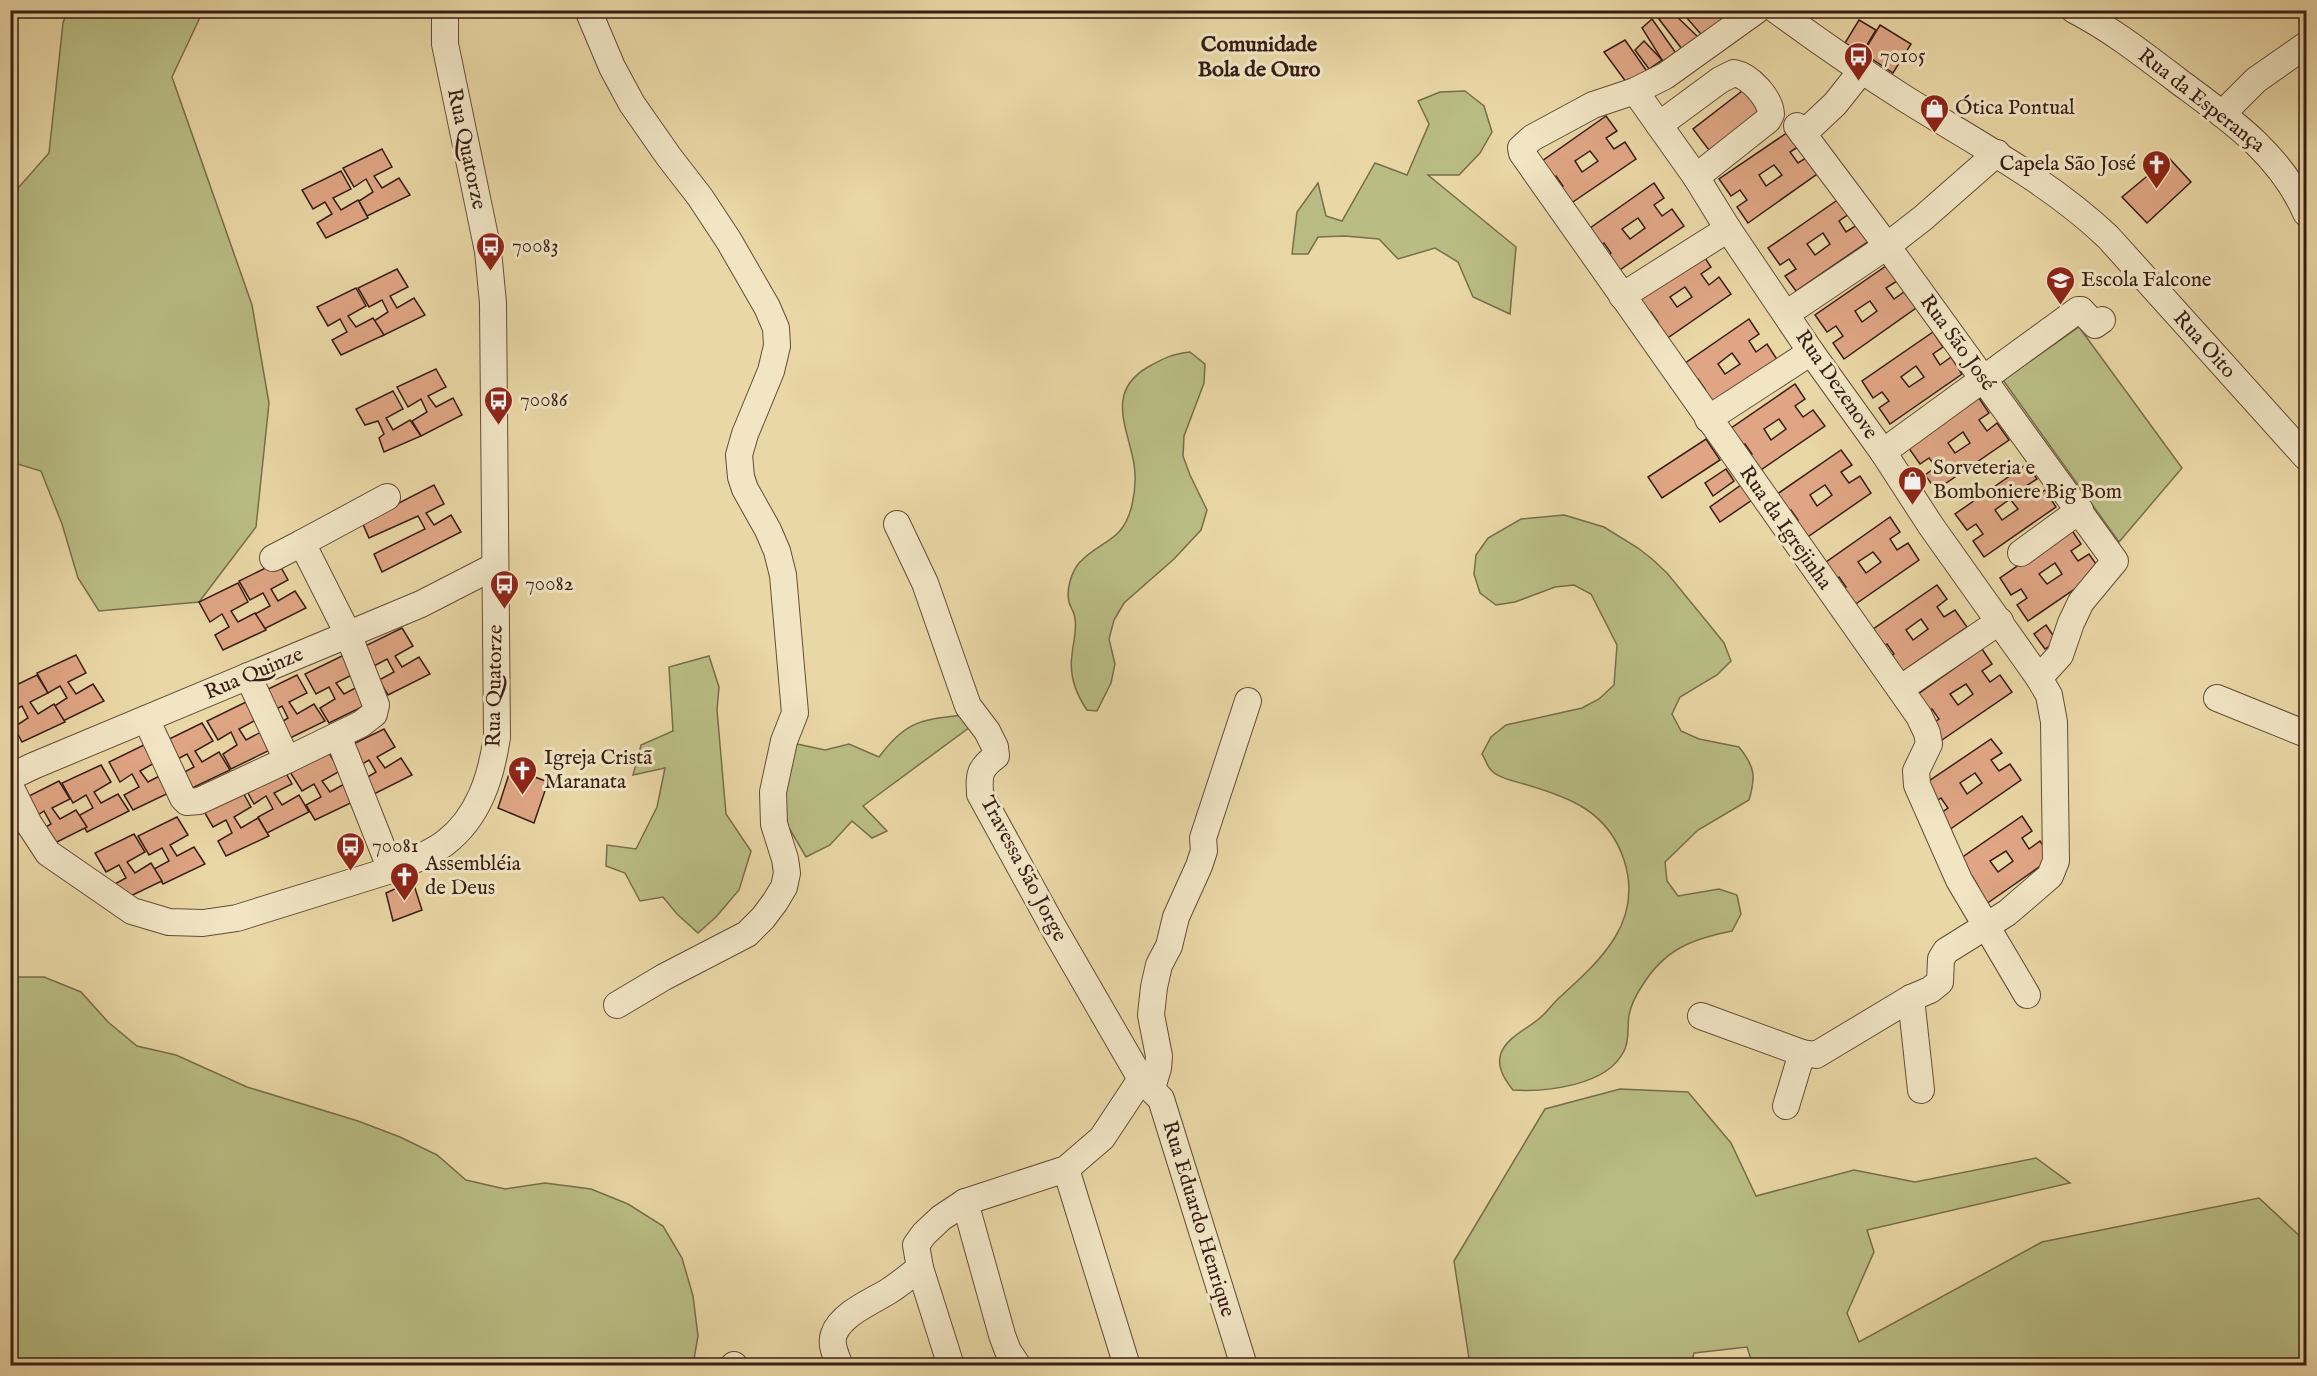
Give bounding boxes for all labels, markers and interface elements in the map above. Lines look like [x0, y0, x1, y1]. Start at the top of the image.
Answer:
district label: Comunidade Bola de Ouro [1198, 31, 1321, 84]
bus stop icon: 70105 [1843, 40, 1875, 82]
place label: 70105 [1880, 43, 1926, 70]
street label: Rua da Esperança [2132, 43, 2271, 160]
street label: Rua Quatorze [440, 86, 492, 212]
shop icon: Ótica Pontual [1918, 92, 1950, 134]
place label: Ótica Pontual [1955, 94, 2075, 122]
church icon: Capela São José [2141, 148, 2173, 190]
place label: Capela São José [1999, 151, 2136, 178]
bus stop icon: 70083 [475, 230, 507, 272]
place label: 70083 [512, 233, 559, 260]
school or university icon: Escola Falcone [2044, 264, 2076, 306]
place label: Escola Falcone [2081, 267, 2212, 294]
street label: Rua São José [1913, 290, 2001, 397]
street label: Rua Oito [2167, 306, 2241, 384]
street label: Rua Dezenove [1788, 325, 1884, 445]
bus stop icon: 70086 [483, 384, 515, 426]
place label: 70086 [520, 387, 569, 414]
place label: Sorveteria e Bomboniere Big Bom [1933, 455, 2122, 506]
street label: Rua da Igrejinha [1732, 461, 1838, 596]
shop icon: Sorveteria e Bomboniere Big Bom [1896, 464, 1928, 506]
bus stop icon: 70082 [488, 568, 520, 610]
place label: 70082 [525, 571, 574, 598]
street label: Rua Quatorze [480, 624, 510, 748]
street label: Rua Quinze [201, 641, 308, 707]
place label: Igreja Cristã Maranata [544, 745, 653, 796]
church icon: Igreja Cristã Maranata [507, 754, 539, 796]
street label: Travessa São Jorge [973, 791, 1073, 947]
bus stop icon: 70081 [335, 830, 367, 872]
place label: 70081 [372, 833, 419, 860]
place label: Assembléia de Deus [424, 851, 522, 902]
church icon: Assembléia de Deus [388, 860, 420, 902]
street label: Rua Eduardo Henrique [1155, 1118, 1241, 1321]

